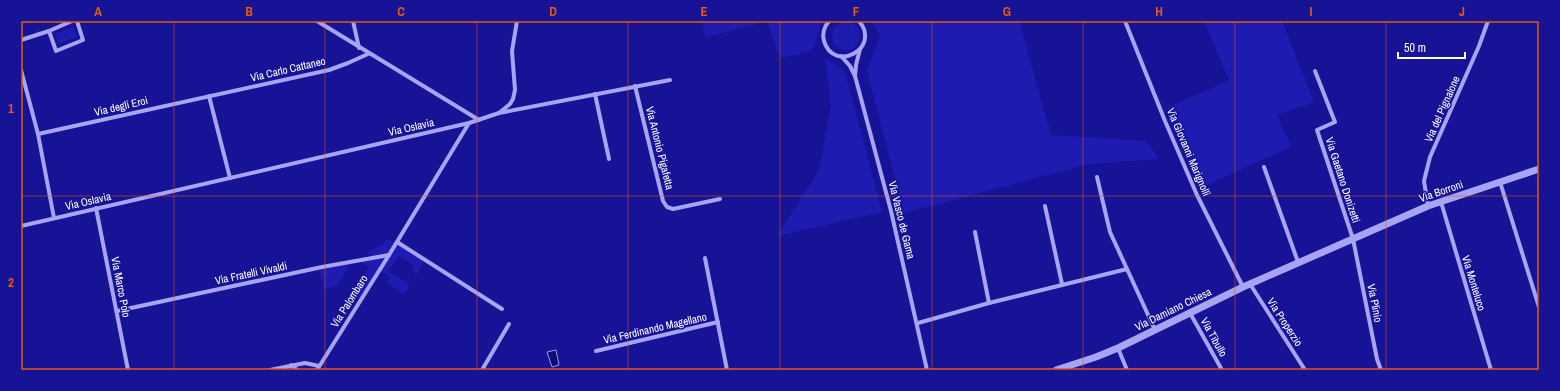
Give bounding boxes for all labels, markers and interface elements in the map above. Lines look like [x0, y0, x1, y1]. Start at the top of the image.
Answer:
text: A [94, 3, 102, 20]
text: B [245, 3, 253, 20]
text: C [397, 3, 405, 20]
text: D [549, 3, 557, 20]
text: E [700, 3, 708, 20]
text: F [853, 3, 860, 20]
text: G [1003, 3, 1011, 20]
text: H [1155, 3, 1163, 20]
text: I [1310, 3, 1313, 20]
text: J [1459, 3, 1465, 20]
scale bar [1398, 34, 1465, 60]
text: 50 m [1404, 40, 1426, 56]
street label: Via Carlo Cattaneo [249, 54, 327, 84]
street label: Via del Pignalone [1421, 74, 1463, 144]
street label: Via degli Eroi [93, 93, 149, 119]
text: 1 [8, 100, 14, 117]
street label: Via Antonio Pigafetta [643, 105, 677, 191]
street label: Via Giovanni Marignolli [1164, 106, 1214, 198]
street label: Via Oslavia [387, 115, 435, 139]
street label: Via Gaetano Donizetti [1323, 135, 1363, 225]
street label: Via Borroni [1417, 177, 1465, 205]
street label: Via Vasco de Gama [886, 180, 918, 260]
street label: Via Oslavia [64, 189, 112, 213]
street label: Via Monteluco [1459, 253, 1489, 313]
street label: Via Marco Polo [108, 255, 134, 319]
street label: Via Fratelli Vivaldi [214, 259, 288, 287]
street label: Via Palombaro [327, 272, 371, 330]
text: 2 [8, 274, 14, 291]
street label: Via Plinio [1364, 283, 1386, 323]
street label: Via Damiano Chiesa [1132, 284, 1214, 334]
street label: Via Properzio [1264, 295, 1306, 349]
street label: Via Ferdinando Magellano [602, 309, 708, 347]
street label: Via Tibullo [1198, 315, 1230, 359]

